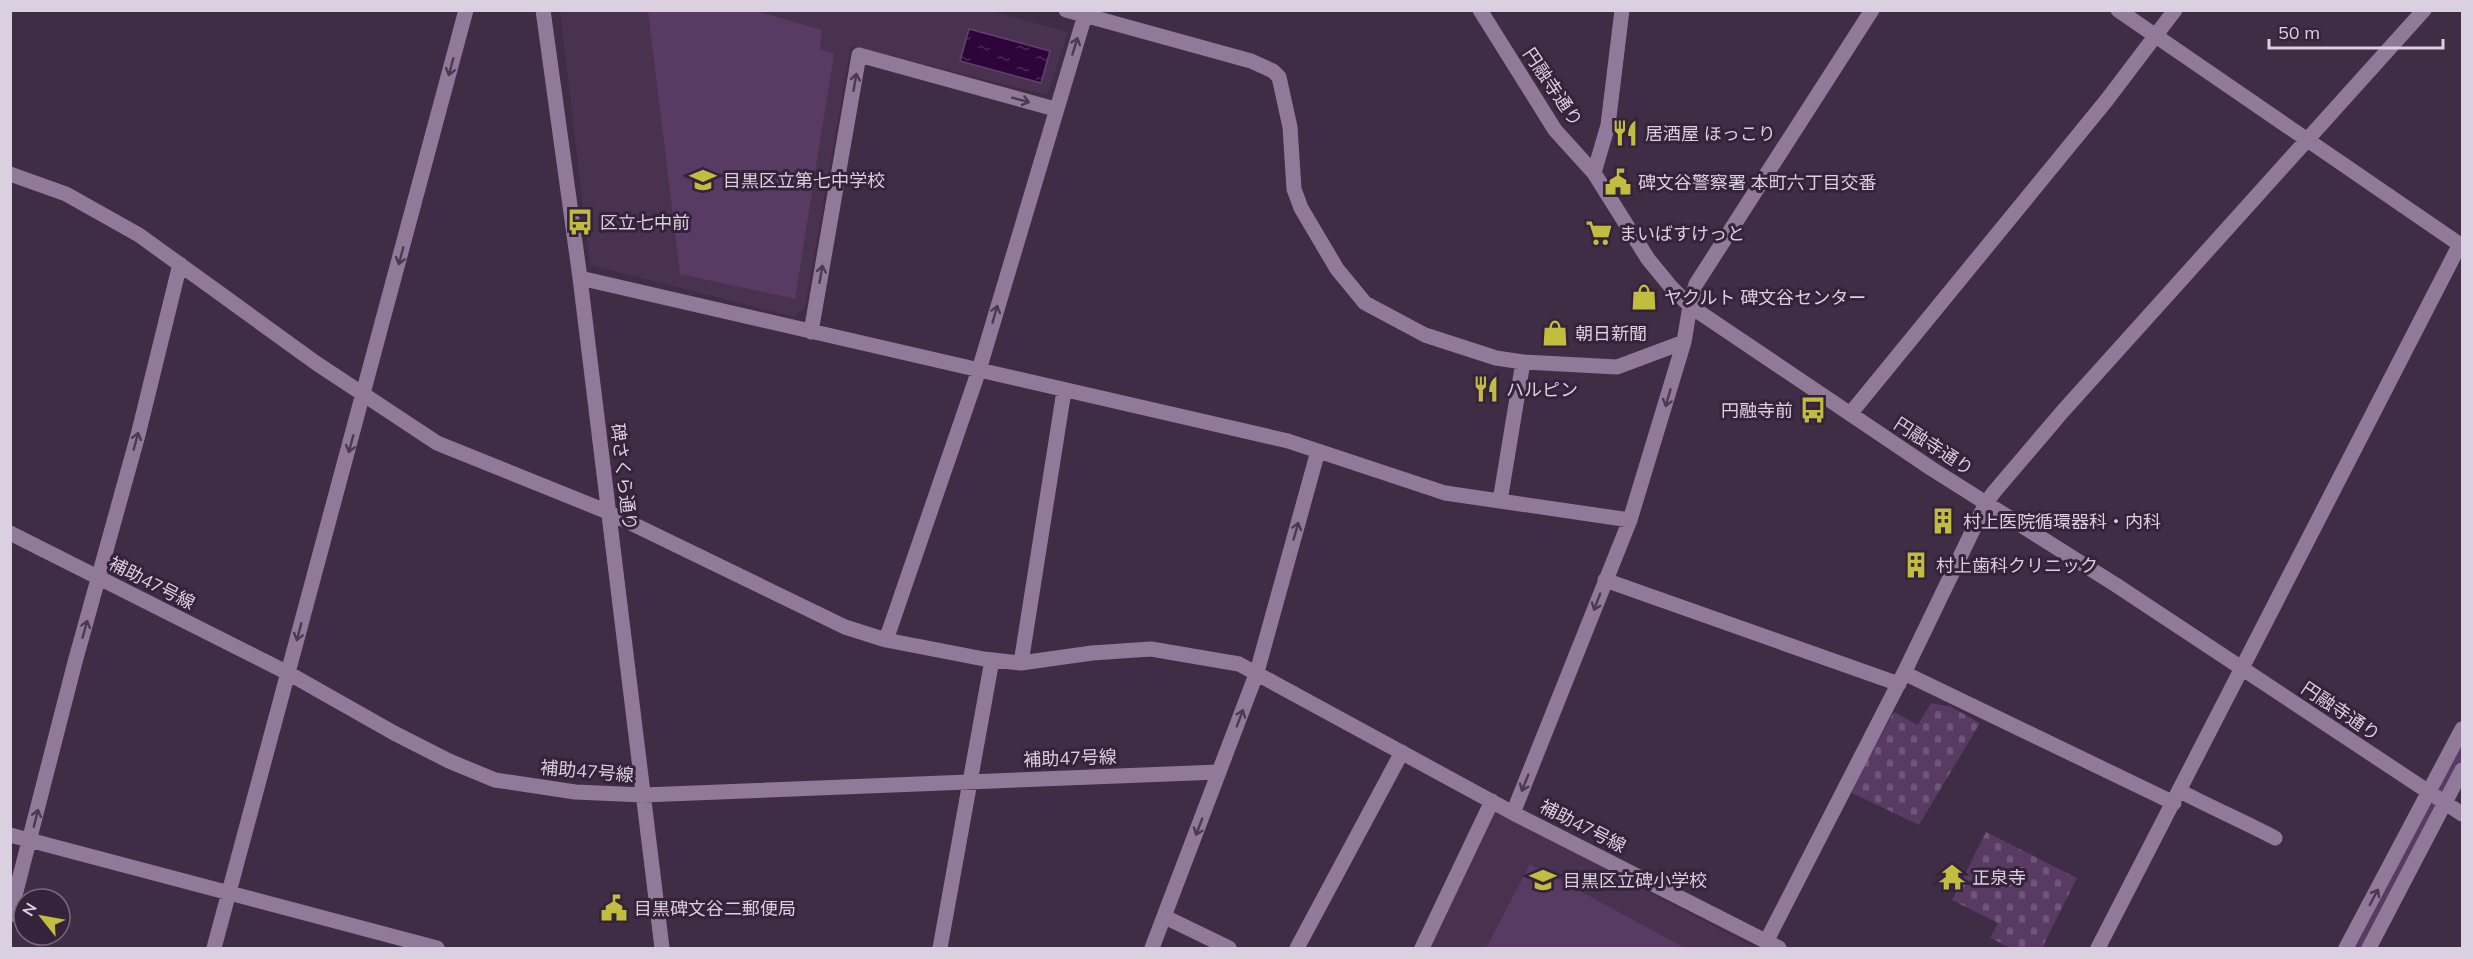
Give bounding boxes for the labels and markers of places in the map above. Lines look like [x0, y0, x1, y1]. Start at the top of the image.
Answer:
restaurant icon: 居酒屋 ほっこり [1610, 118, 1640, 148]
place label: 居酒屋 ほっこり [1645, 122, 1776, 145]
school or university icon: 目黒区立第七中学校 [688, 165, 718, 195]
public building icon: 碑文谷警察署 本町六丁目交番 [1603, 167, 1633, 197]
place label: 目黒区立第七中学校 [723, 169, 885, 192]
place label: 碑文谷警察署 本町六丁目交番 [1638, 171, 1877, 194]
bus stop icon: 区立七中前 [565, 207, 595, 237]
place label: 区立七中前 [600, 211, 690, 234]
supermarket icon: まいばすけっと [1584, 218, 1614, 248]
place label: まいばすけっと [1619, 222, 1745, 245]
shop icon: ヤクルト 碑文谷センター [1629, 282, 1659, 312]
place label: ヤクルト 碑文谷センター [1664, 286, 1866, 309]
shop icon: 朝日新聞 [1540, 318, 1570, 348]
place label: 朝日新聞 [1575, 322, 1647, 345]
restaurant icon: ハルピン [1471, 374, 1501, 404]
place label: ハルピン [1506, 378, 1578, 401]
bus stop icon: 円融寺前 [1798, 395, 1828, 425]
place label: 円融寺前 [1721, 399, 1793, 422]
building icon: 村上医院循環器科・内科 [1928, 506, 1958, 536]
place label: 村上医院循環器科・内科 [1963, 510, 2161, 533]
building icon: 村上歯科クリニック [1901, 550, 1931, 580]
place label: 村上歯科クリニック [1936, 554, 2098, 577]
temple icon: 正泉寺 [1937, 862, 1967, 892]
school or university icon: 目黒区立碑小学校 [1528, 865, 1558, 895]
place label: 正泉寺 [1972, 866, 2026, 889]
place label: 目黒区立碑小学校 [1563, 869, 1707, 892]
public building icon: 目黒碑文谷二郵便局 [599, 893, 629, 923]
place label: 目黒碑文谷二郵便局 [634, 897, 796, 920]

